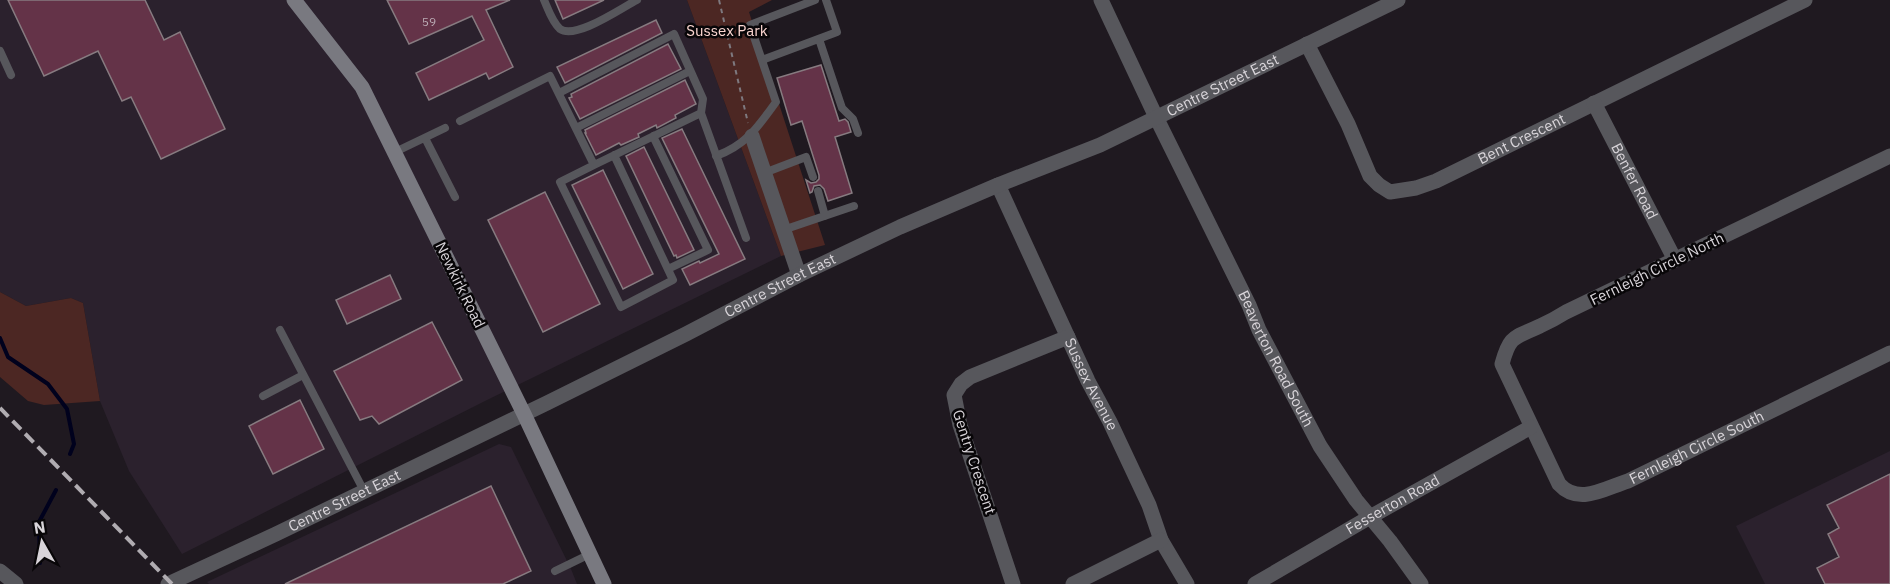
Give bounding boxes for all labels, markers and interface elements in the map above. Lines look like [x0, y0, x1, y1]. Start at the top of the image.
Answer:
house number: 59 [422, 14, 436, 29]
park label: Sussex Park [686, 21, 768, 40]
street label: Centre Street East [1163, 50, 1282, 120]
street label: Bent Crescent [1474, 109, 1568, 168]
street label: Benfer Road [1607, 140, 1662, 222]
street label: Fernleigh Circle North [1587, 228, 1727, 309]
street label: Newkirk Road [431, 239, 489, 331]
street label: Centre Street East [721, 249, 839, 321]
street label: Beaverton Road South [1234, 287, 1318, 430]
street label: Sussex Avenue [1061, 335, 1123, 433]
street label: Fernleigh Circle South [1626, 406, 1767, 488]
street label: Gentry Crescent [949, 407, 1000, 517]
street label: Centre Street East [285, 465, 404, 536]
street label: Fesserton Road [1342, 470, 1443, 538]
north arrow [12, 512, 72, 572]
text: N [32, 516, 47, 538]

